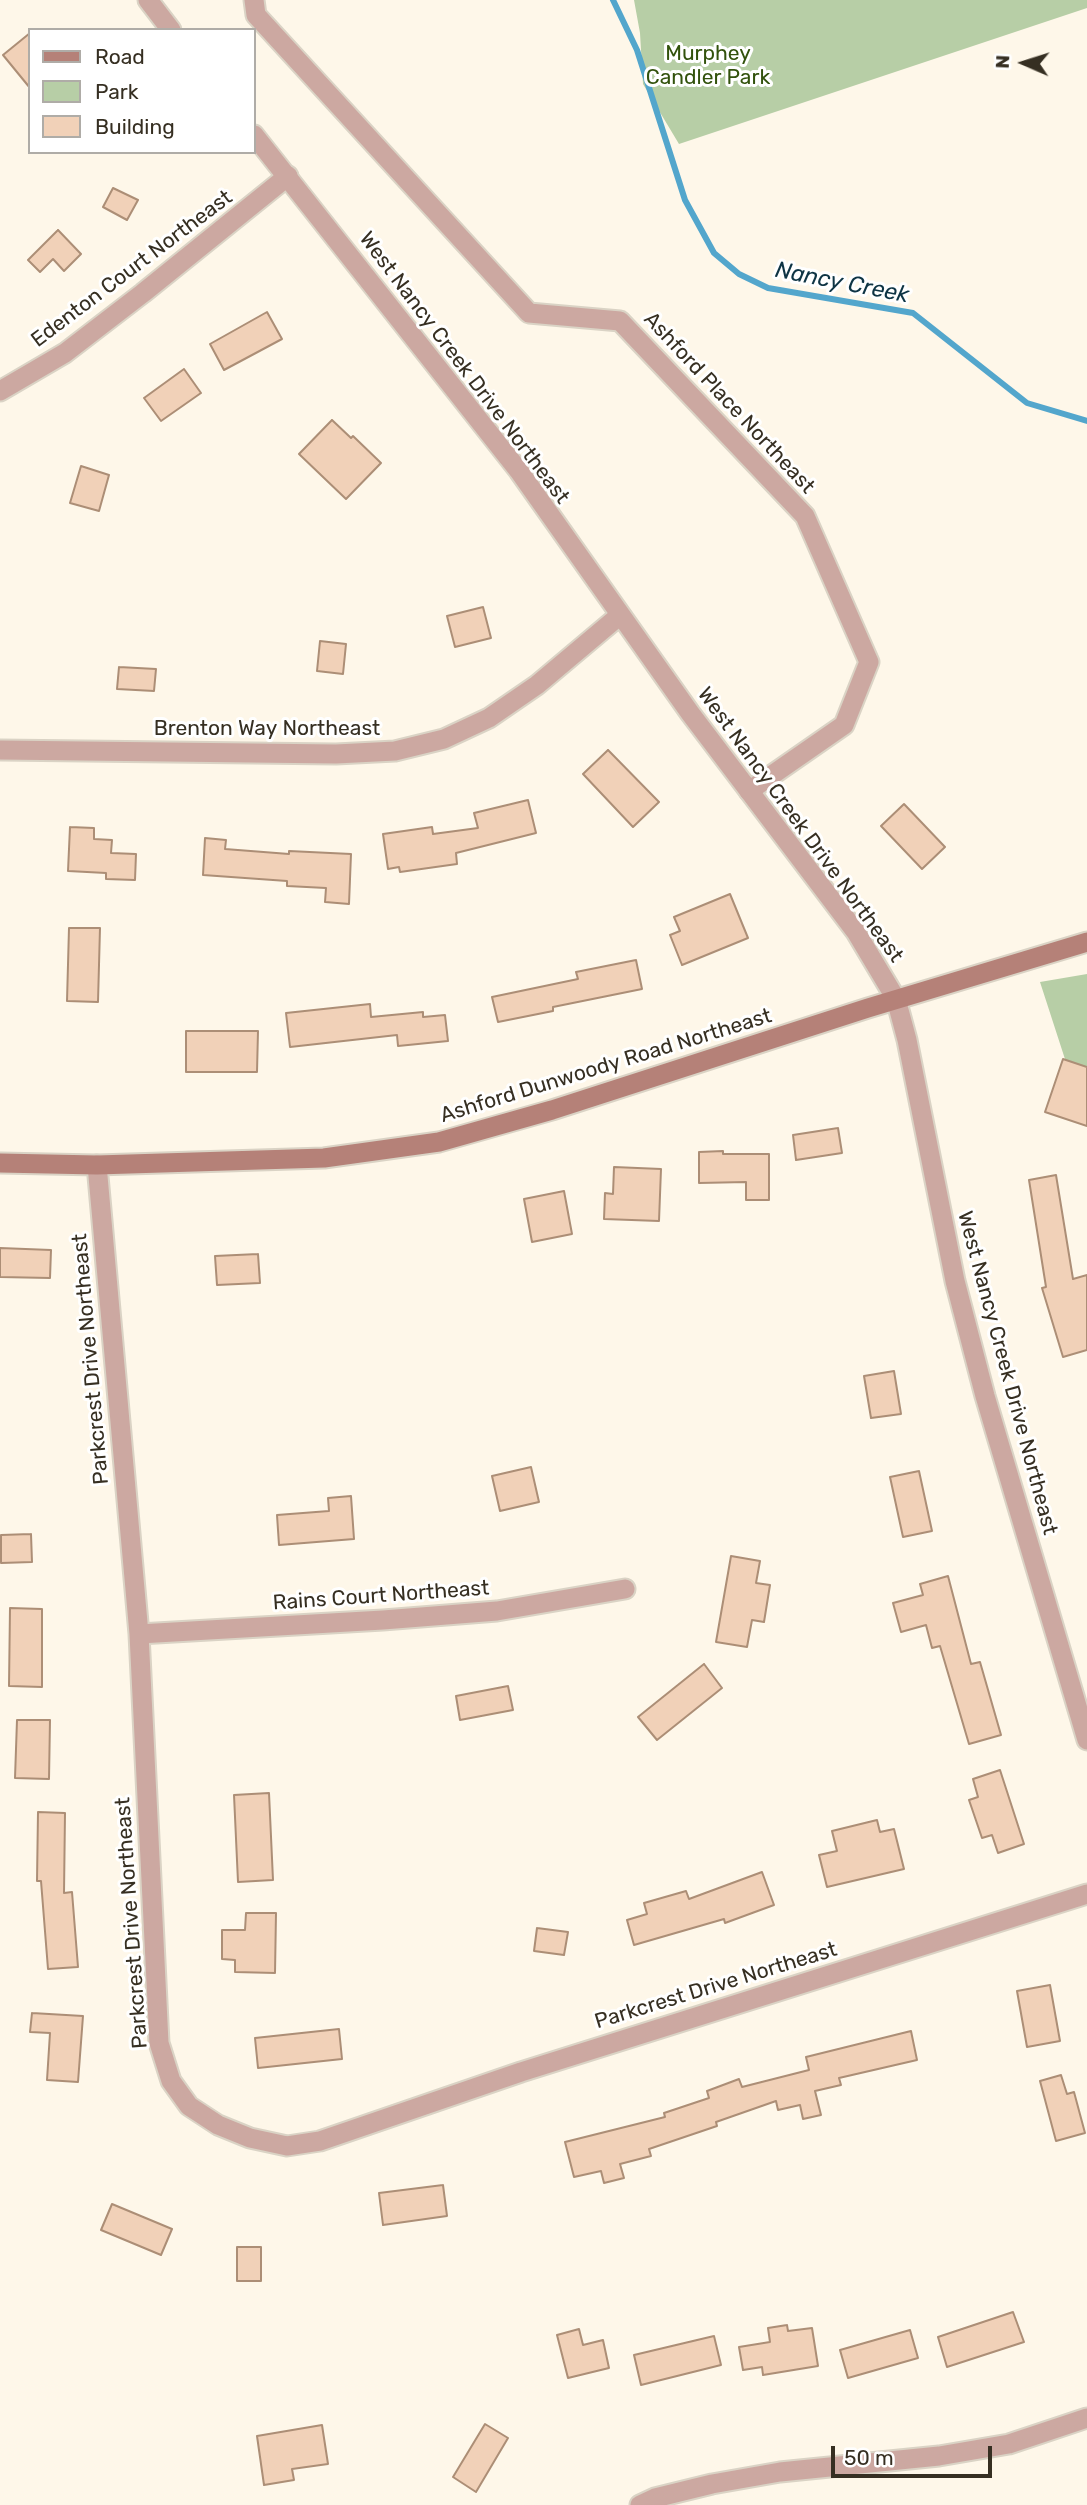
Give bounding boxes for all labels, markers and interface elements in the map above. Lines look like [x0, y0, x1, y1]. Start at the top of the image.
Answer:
legend [28, 28, 256, 154]
north arrow [989, 28, 1059, 98]
park label: Murphey Candler Park [646, 41, 770, 91]
text: Road [95, 44, 145, 69]
text: N [991, 54, 1014, 69]
text: Park [95, 79, 139, 104]
text: Building [95, 114, 175, 139]
street label: Edenton Court Northeast [26, 185, 238, 353]
street label: West Nancy Creek Drive Northeast [353, 227, 575, 509]
water label: Nancy Creek [773, 257, 911, 309]
street label: Ashford Place Northeast [638, 307, 820, 499]
street label: West Nancy Creek Drive Northeast [692, 683, 908, 967]
street label: Brenton Way Northeast [154, 716, 380, 742]
street label: Ashford Dunwoody Road Northeast [437, 1003, 775, 1129]
street label: West Nancy Creek Drive Northeast [952, 1208, 1062, 1538]
street label: Parkcrest Drive Northeast [67, 1232, 115, 1486]
street label: Rains Court Northeast [272, 1576, 490, 1616]
street label: Parkcrest Drive Northeast [111, 1796, 153, 2050]
street label: Parkcrest Drive Northeast [592, 1937, 840, 2035]
scale bar [835, 2432, 996, 2476]
text: 50 m [844, 2445, 894, 2470]

